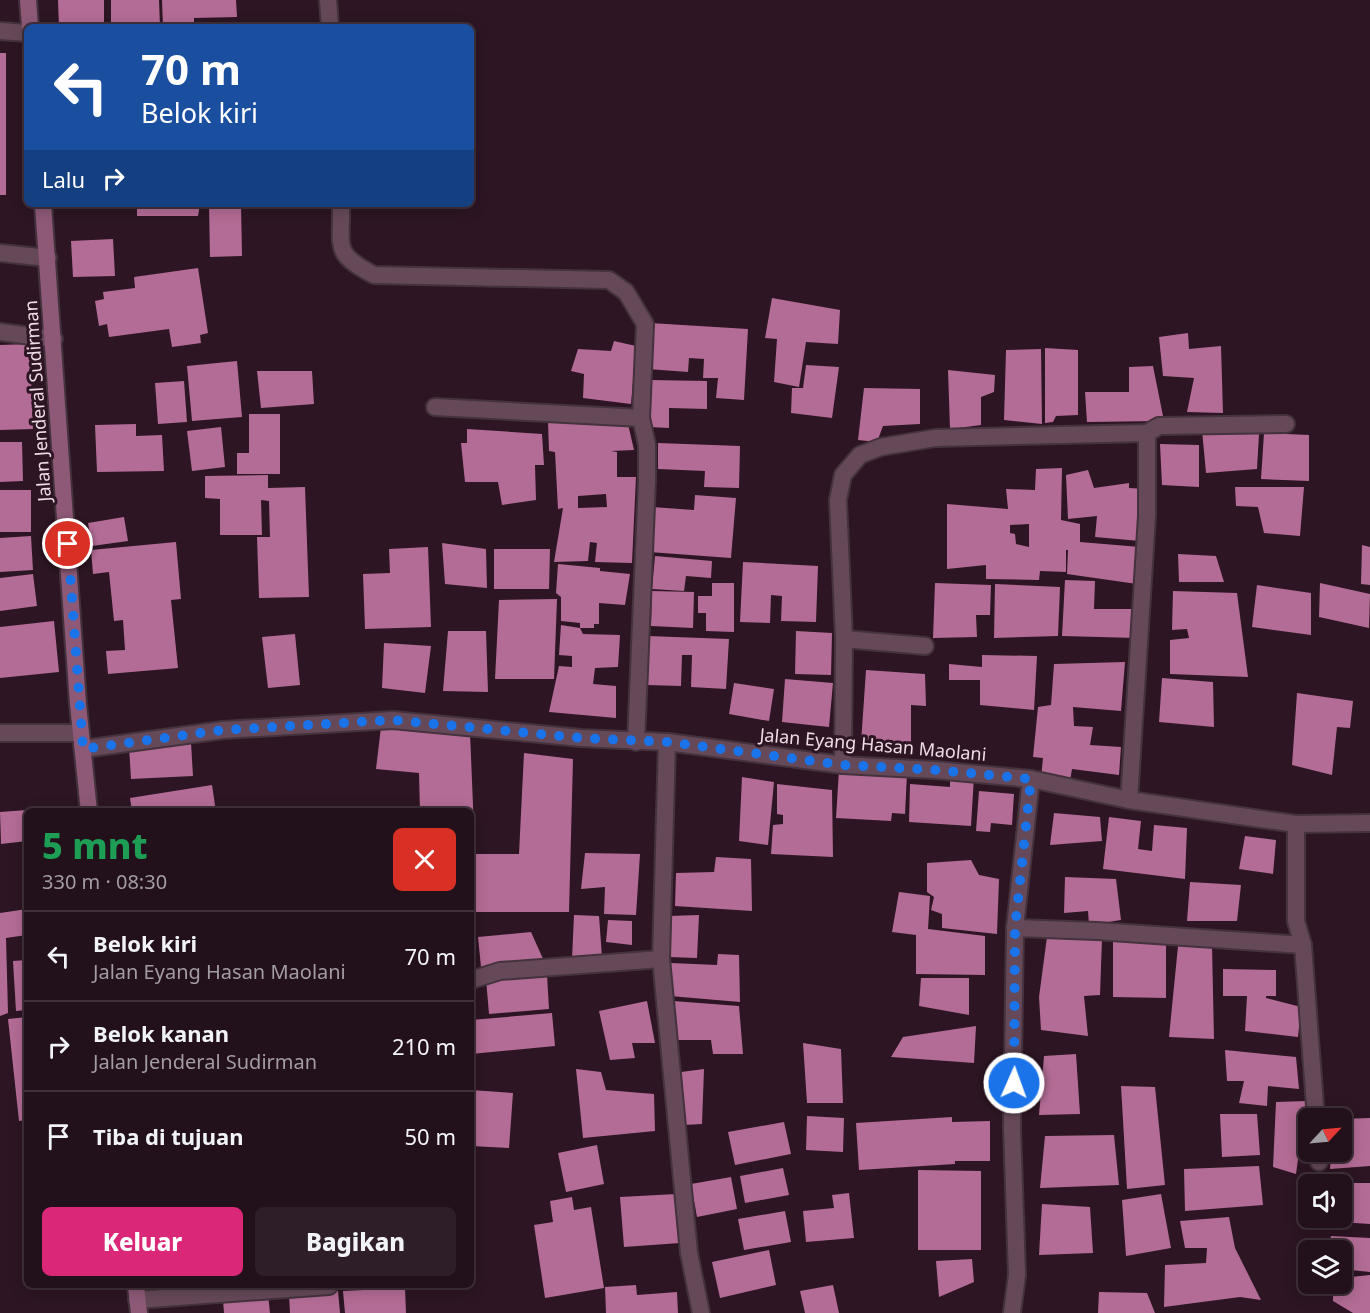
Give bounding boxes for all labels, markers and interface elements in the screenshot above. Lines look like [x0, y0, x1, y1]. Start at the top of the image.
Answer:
text: 70 m [141, 40, 241, 97]
icon: left [42, 48, 120, 126]
text: Belok kiri [141, 94, 258, 131]
icon: right [97, 162, 130, 195]
text: Lalu [42, 164, 85, 194]
street label: Jalan Jenderal Sudirman [18, 300, 56, 504]
pin [42, 518, 93, 569]
icon: arrive [51, 527, 84, 560]
street label: Jalan Eyang Hasan Maolani [757, 722, 987, 766]
text: 5 mnt [42, 821, 147, 870]
button: close [393, 828, 456, 891]
text: 330 m · 08:30 [42, 868, 167, 895]
text: Belok kiri [93, 928, 197, 958]
icon: left [42, 940, 75, 973]
text: 70 m [405, 941, 456, 971]
text: Jalan Eyang Hasan Maolani [93, 958, 346, 985]
text: Belok kanan [93, 1018, 229, 1048]
icon: right [42, 1030, 75, 1063]
text: 210 m [392, 1031, 456, 1061]
text: Jalan Jenderal Sudirman [93, 1048, 317, 1075]
position arrow [982, 1051, 1046, 1115]
north arrow [1298, 1108, 1352, 1162]
map controls [1298, 1108, 1352, 1294]
icon: arrive [42, 1120, 75, 1153]
text: Tiba di tujuan [93, 1121, 243, 1151]
text: 50 m [405, 1121, 456, 1151]
button: sound [1298, 1174, 1352, 1228]
button: Keluar [42, 1207, 243, 1276]
button: Bagikan [255, 1207, 456, 1276]
button: layers [1298, 1240, 1352, 1294]

